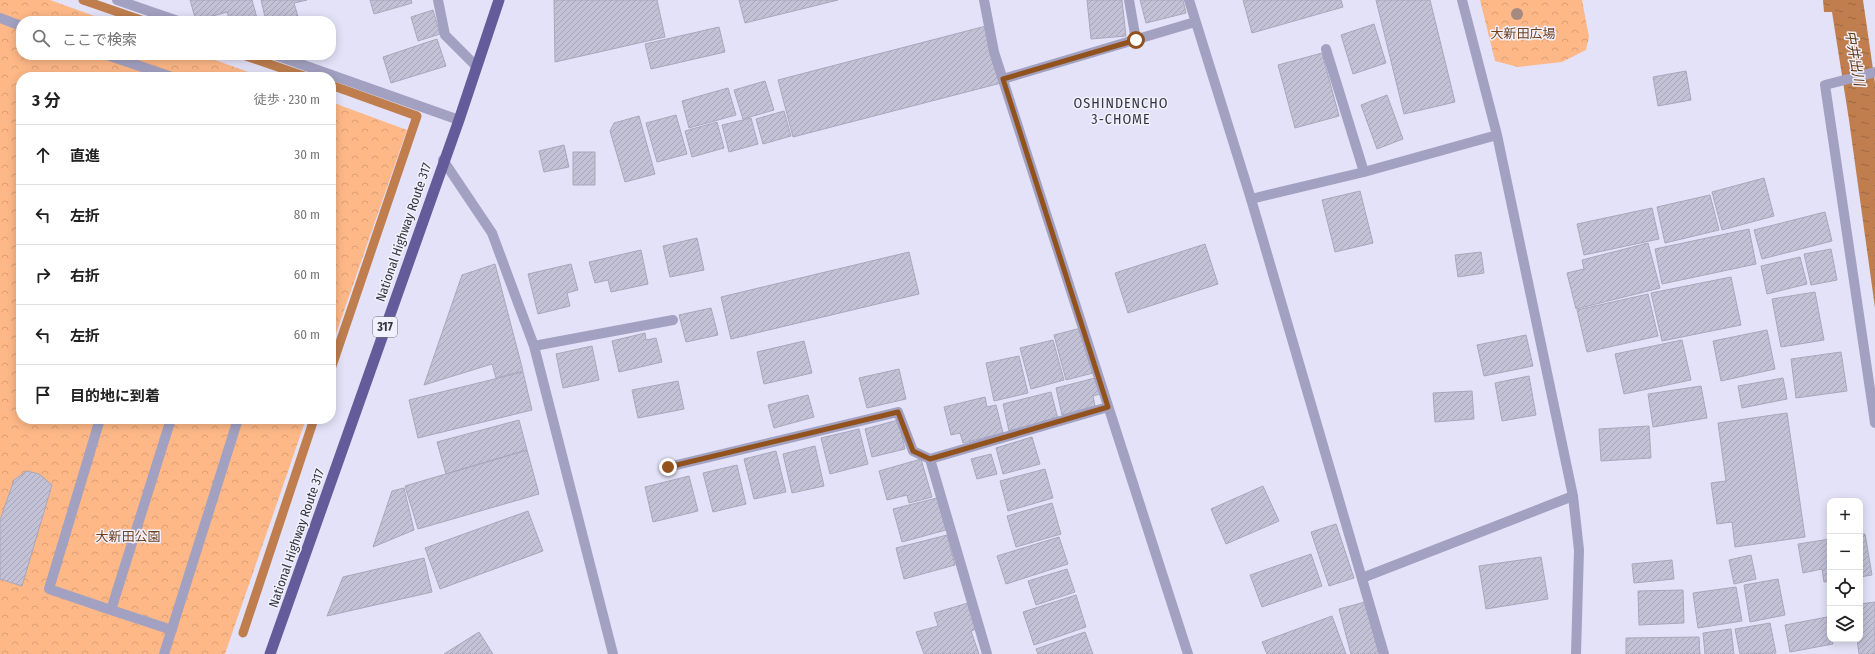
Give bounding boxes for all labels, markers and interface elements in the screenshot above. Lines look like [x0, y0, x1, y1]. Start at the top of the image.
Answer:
search box [16, 16, 336, 60]
park label: 大新田広場 [1490, 26, 1556, 41]
icon: search [30, 27, 52, 49]
water label: 中井出川 [1841, 29, 1868, 89]
text: ここで検索 [62, 31, 137, 49]
route start [1127, 31, 1145, 49]
text: 3 分 [32, 90, 61, 111]
text: 徒歩 · 230 m [254, 92, 320, 107]
district label: OSHINDENCHO 3-CHOME [1074, 95, 1168, 128]
icon: ahead [32, 144, 54, 166]
text: 直進 [70, 147, 100, 165]
text: 30 m [294, 147, 320, 162]
street label: National Highway Route 317 [373, 161, 434, 303]
icon: left [32, 204, 54, 226]
text: 左折 [70, 207, 100, 225]
text: 80 m [294, 207, 320, 222]
icon: right [32, 264, 54, 286]
text: 右折 [70, 267, 100, 285]
text: 60 m [294, 267, 320, 282]
road number: 317 [373, 317, 397, 337]
icon: left [32, 324, 54, 346]
text: 左折 [70, 327, 100, 345]
text: 60 m [294, 327, 320, 342]
icon: arrive [32, 384, 54, 406]
text: 目的地に到着 [70, 387, 160, 405]
route end [659, 458, 677, 476]
street label: National Highway Route 317 [266, 467, 327, 609]
map controls [1827, 498, 1863, 642]
button: + [1827, 498, 1863, 534]
park label: 大新田公園 [95, 529, 161, 544]
button: − [1827, 534, 1863, 570]
button: locate [1827, 570, 1863, 606]
button: layers [1827, 606, 1863, 642]

